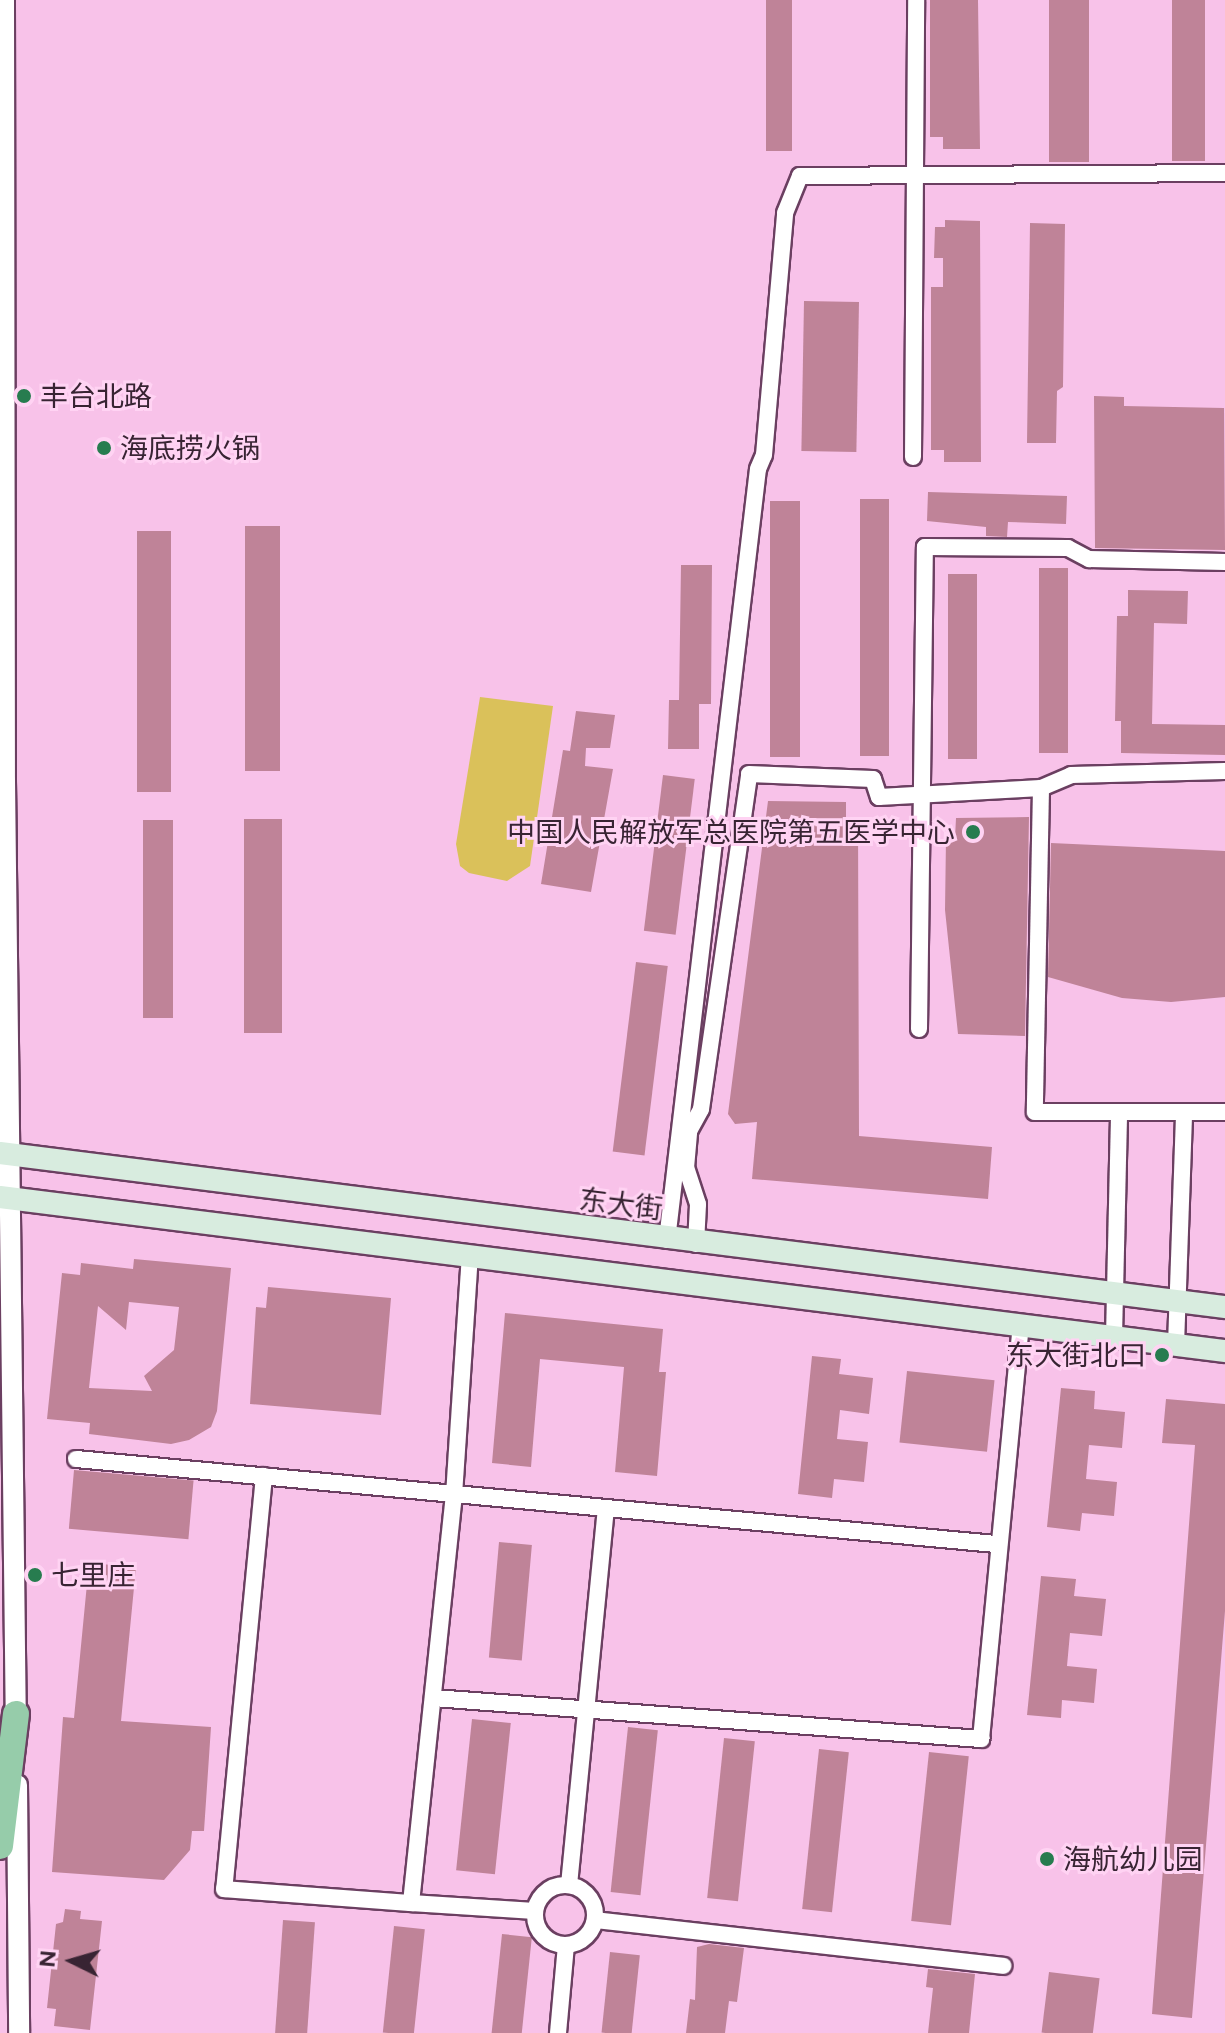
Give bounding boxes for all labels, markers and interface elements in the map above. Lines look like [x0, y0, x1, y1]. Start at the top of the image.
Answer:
place label: 丰台北路 [40, 379, 152, 413]
marker: 丰台北路 [15, 387, 33, 405]
place label: 海底捞火锅 [120, 431, 260, 465]
marker: 海底捞火锅 [95, 439, 113, 457]
place label: 中国人民解放军总医院第五医学中心 [507, 815, 955, 849]
marker: 中国人民解放军总医院第五医学中心 [962, 821, 984, 843]
street label: 东大街 [577, 1182, 665, 1226]
place label: 东大街北口 [1006, 1338, 1146, 1372]
marker: 东大街北口 [1153, 1346, 1171, 1364]
place label: 七里庄 [51, 1558, 135, 1592]
marker: 七里庄 [26, 1566, 44, 1584]
place label: 海航幼儿园 [1063, 1842, 1203, 1876]
marker: 海航幼儿园 [1038, 1850, 1056, 1868]
north arrow [32, 1921, 112, 2001]
text: N [33, 1949, 62, 1969]

